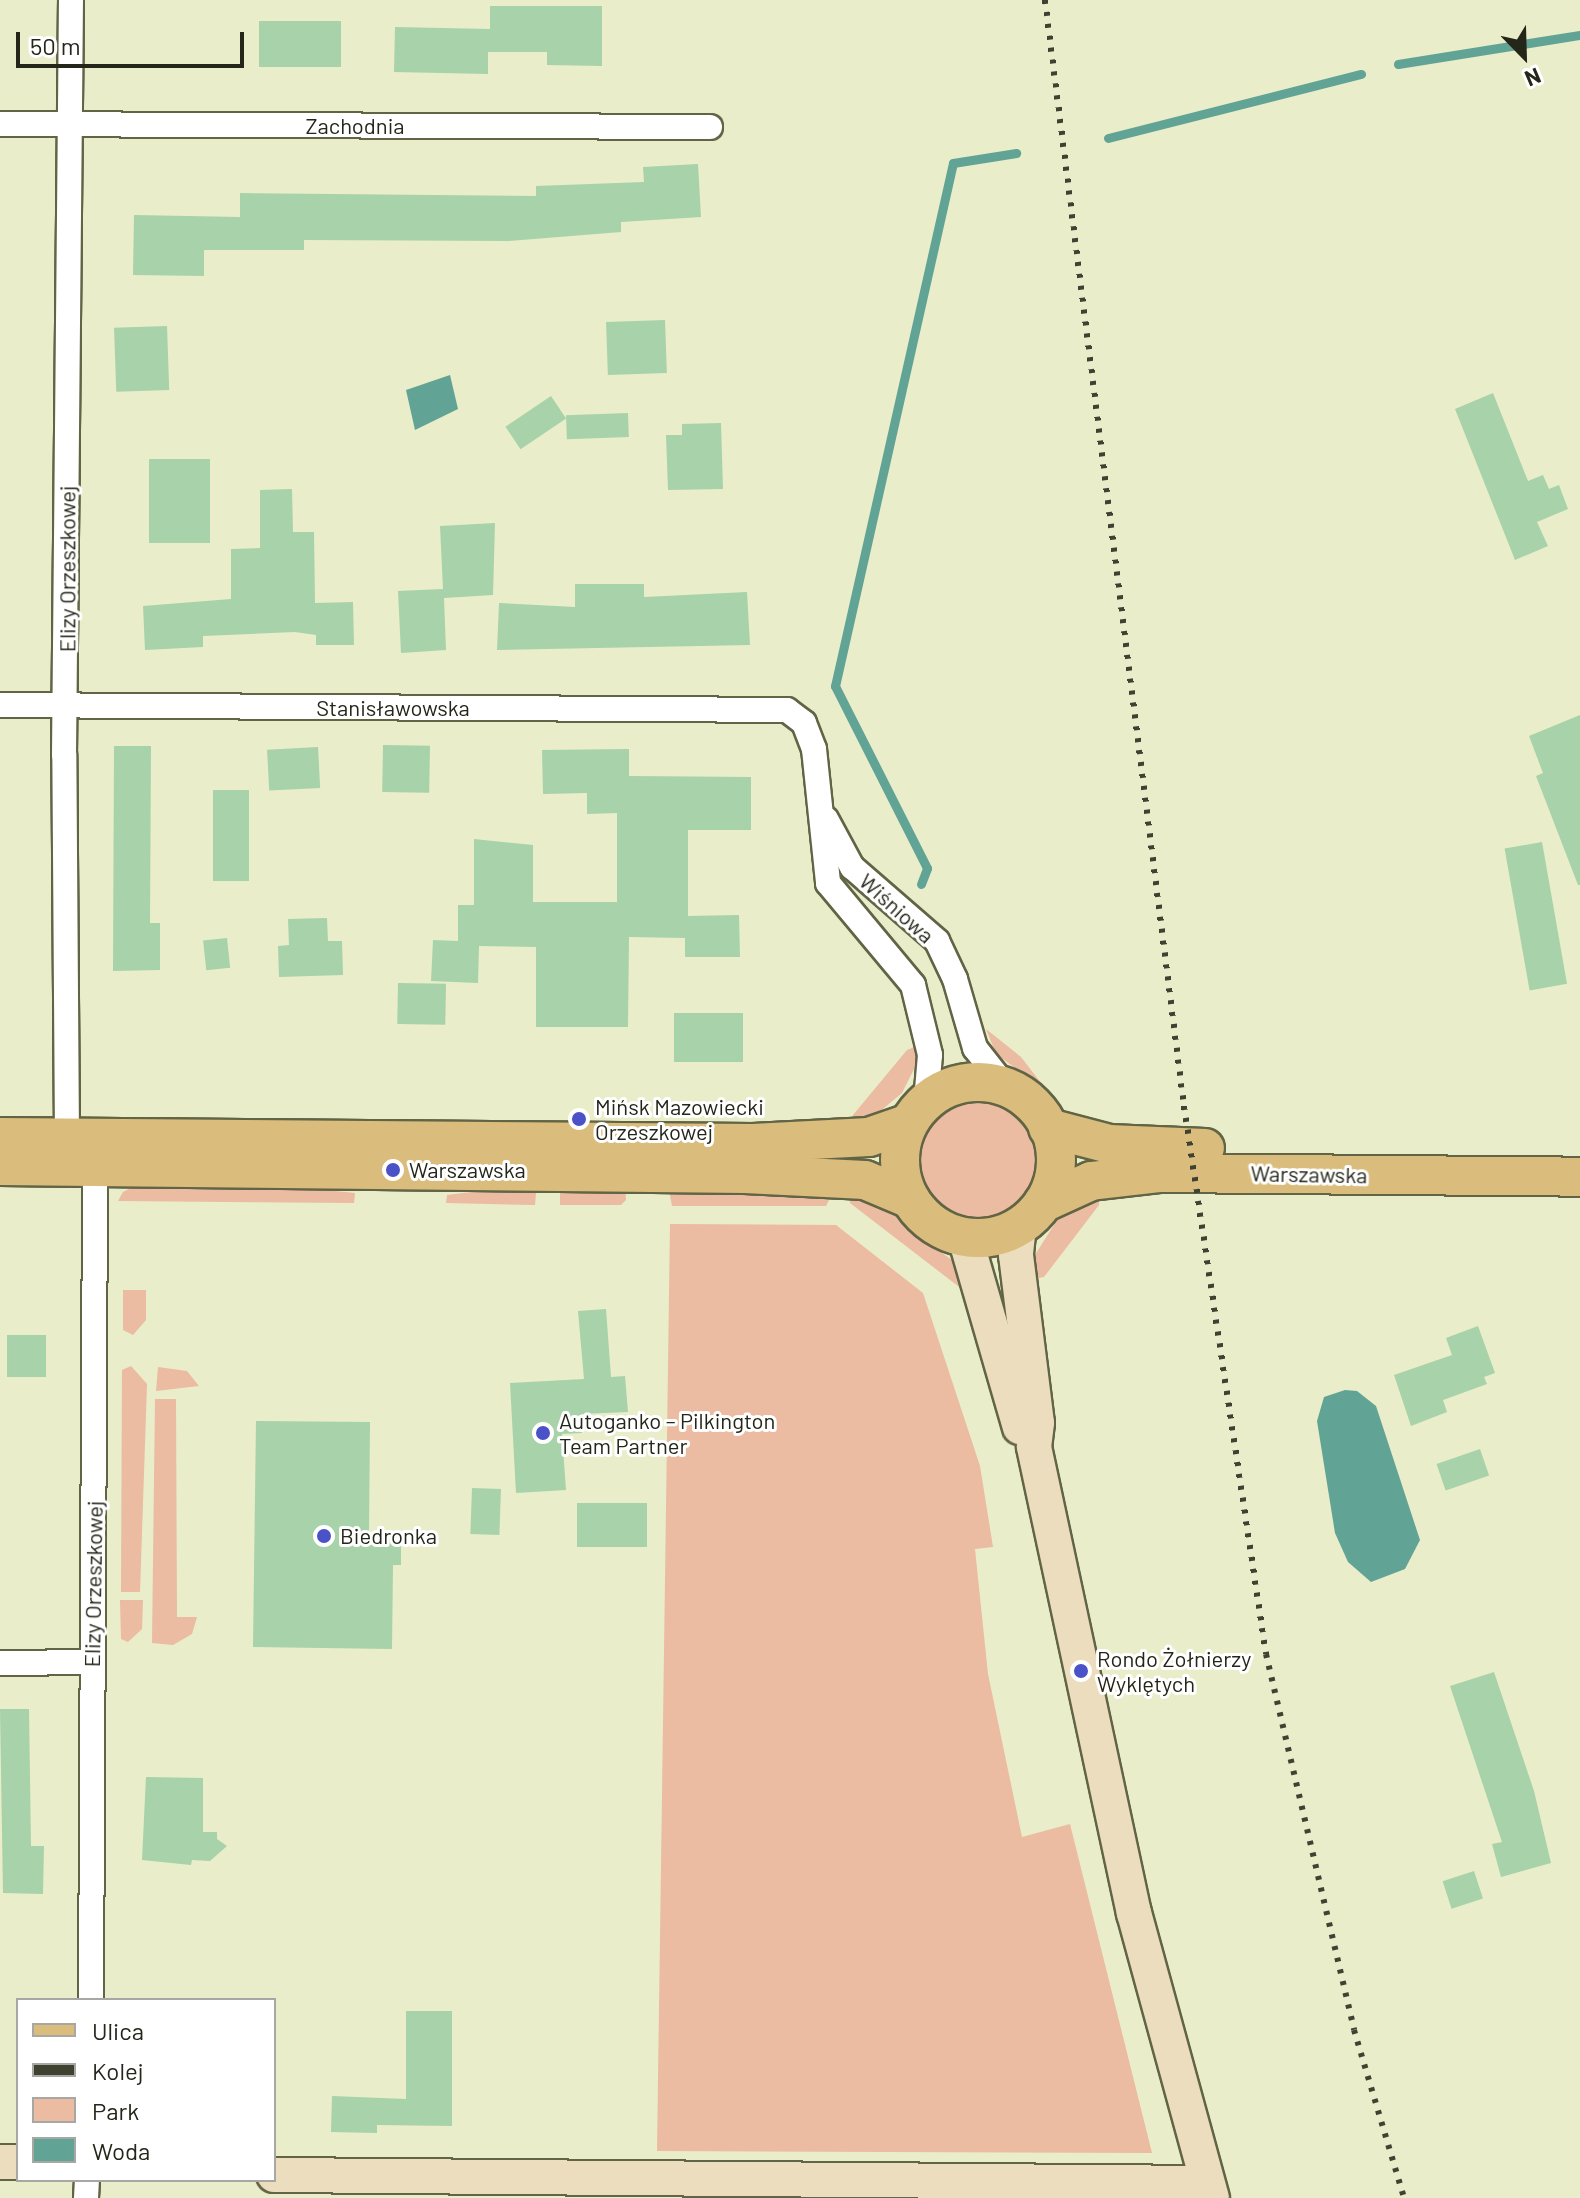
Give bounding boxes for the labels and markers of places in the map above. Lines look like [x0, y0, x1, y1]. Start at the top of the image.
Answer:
place label: Mińsk Mazowiecki Orzeszkowej [595, 1093, 764, 1144]
marker: Mińsk Mazowiecki Orzeszkowej [570, 1110, 588, 1128]
place label: Warszawska [409, 1157, 526, 1183]
marker: Warszawska [384, 1161, 402, 1179]
place label: Autoganko – Pilkington Team Partner [559, 1407, 775, 1458]
marker: Autoganko – Pilkington Team Partner [534, 1424, 552, 1442]
place label: Biedronka [340, 1523, 437, 1549]
marker: Biedronka [315, 1527, 333, 1545]
place label: Rondo Żołnierzy Wyklętych [1097, 1645, 1251, 1696]
marker: Rondo Żołnierzy Wyklętych [1072, 1662, 1090, 1680]

